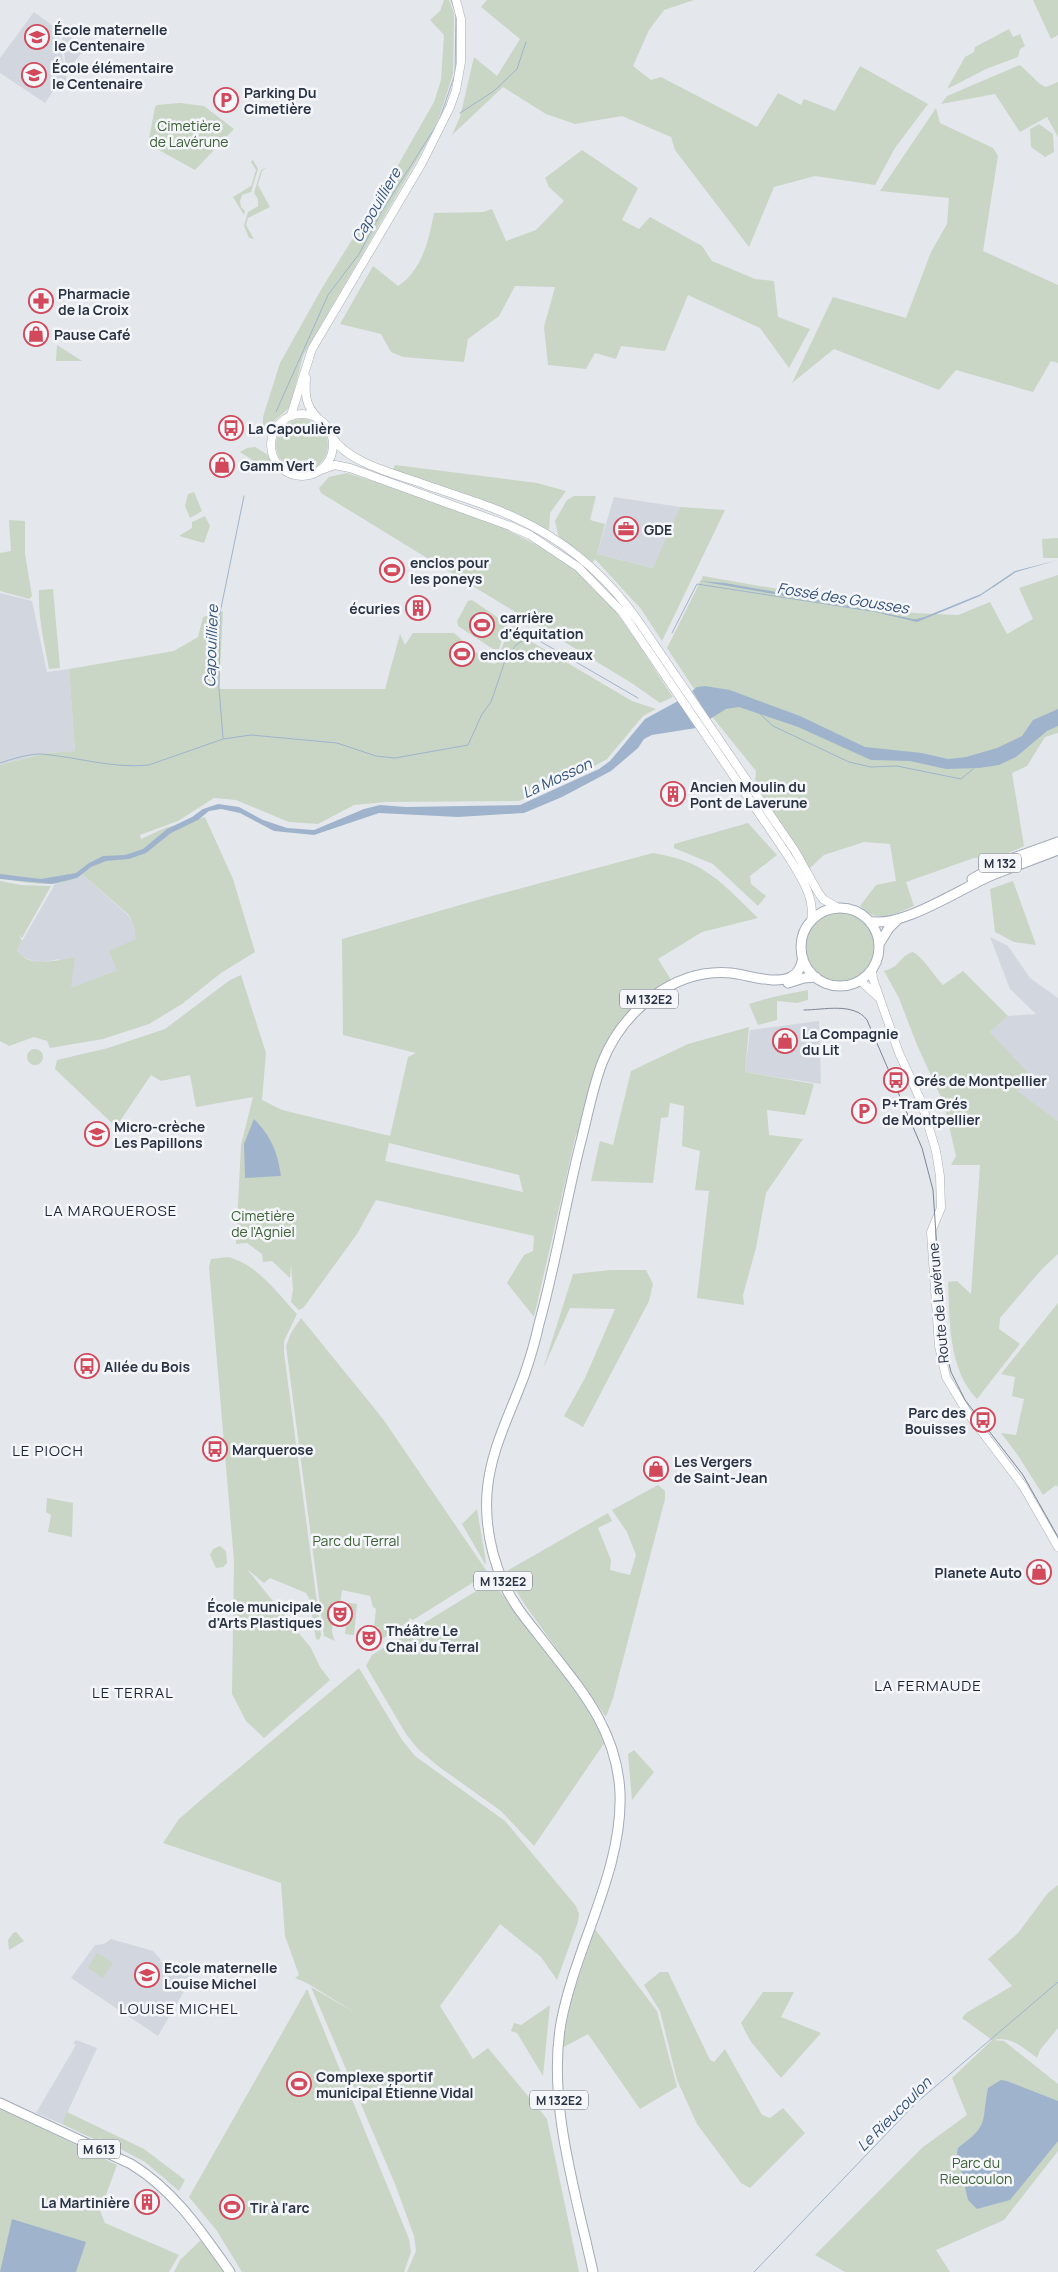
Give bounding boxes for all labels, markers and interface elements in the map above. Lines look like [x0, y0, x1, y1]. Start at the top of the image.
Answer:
place label: École maternelle le Centenaire [54, 20, 168, 55]
school or university icon: École maternelle le Centenaire [24, 24, 50, 50]
place label: École élémentaire le Centenaire [52, 58, 174, 93]
school or university icon: École élémentaire le Centenaire [21, 62, 47, 88]
place label: Parking Du Cimetière [244, 83, 317, 118]
parking icon: Parking Du Cimetière [213, 87, 239, 113]
park label: Cimetière de Lavérune [149, 116, 229, 151]
water label: Capouilliere [346, 163, 406, 246]
place label: Pharmacie de la Croix [58, 284, 130, 319]
pharmacy icon: Pharmacie de la Croix [28, 288, 54, 314]
shop icon: Pause Café [23, 321, 49, 347]
place label: Pause Café [54, 325, 131, 344]
bus stop icon: La Capoulière [218, 415, 244, 441]
place label: La Capoulière [248, 419, 341, 438]
shop icon: Gamm Vert [209, 452, 235, 478]
place label: Gamm Vert [240, 456, 315, 475]
office icon: GDE [613, 516, 639, 542]
place label: GDE [644, 520, 672, 539]
place label: enclos pour les poneys [410, 553, 490, 588]
sports icon: enclos pour les poneys [379, 557, 405, 583]
water label: Fossé des Gousses [776, 577, 911, 619]
building icon: écuries [405, 595, 431, 621]
place label: écuries [349, 599, 400, 618]
water label: Capouilliere [199, 603, 223, 688]
place label: carrière d'équitation [500, 608, 584, 643]
sports icon: carrière d'équitation [469, 612, 495, 638]
sports icon: enclos cheveaux [449, 641, 475, 667]
place label: enclos cheveaux [480, 645, 593, 664]
water label: La Mosson [519, 752, 596, 803]
place label: Ancien Moulin du Pont de Laverune [690, 777, 808, 812]
building icon: Ancien Moulin du Pont de Laverune [660, 781, 686, 807]
road number: M 132 [979, 854, 1021, 872]
road number: M 132E2 [620, 990, 678, 1009]
place label: La Compagnie du Lit [802, 1024, 898, 1059]
shop icon: La Compagnie du Lit [772, 1028, 798, 1054]
bus stop icon: Grés de Montpellier [883, 1067, 909, 1093]
place label: Grés de Montpellier [914, 1071, 1047, 1090]
place label: P+Tram Grés de Montpellier [882, 1094, 981, 1129]
parking icon: P+Tram Grés de Montpellier [851, 1098, 877, 1124]
place label: Micro-crèche Les Papillons [114, 1117, 205, 1152]
school or university icon: Micro-crèche Les Papillons [84, 1121, 110, 1147]
district label: LA MARQUEROSE [45, 1200, 177, 1221]
park label: Cimetière de l'Agniel [231, 1206, 295, 1241]
street label: Route de Lavérune [923, 1242, 953, 1364]
bus stop icon: Allée du Bois [74, 1353, 100, 1379]
place label: Allée du Bois [104, 1357, 191, 1376]
place label: Parc des Bouisses [905, 1403, 966, 1438]
bus stop icon: Parc des Bouisses [970, 1407, 996, 1433]
bus stop icon: Marquerose [202, 1436, 228, 1462]
district label: LE PIOCH [12, 1440, 84, 1461]
place label: Marquerose [232, 1440, 313, 1459]
place label: Les Vergers de Saint-Jean [674, 1452, 767, 1487]
shop icon: Les Vergers de Saint-Jean [643, 1456, 669, 1482]
park label: Parc du Terral [312, 1531, 400, 1550]
shop icon: Planete Auto [1026, 1559, 1052, 1585]
place label: Planete Auto [935, 1563, 1022, 1582]
road number: M 132E2 [474, 1572, 532, 1590]
place label: École municipale d'Arts Plastiques [207, 1597, 322, 1632]
theatre icon: École municipale d'Arts Plastiques [327, 1601, 353, 1627]
place label: Théâtre Le Chai du Terral [386, 1621, 479, 1656]
theatre icon: Théâtre Le Chai du Terral [356, 1625, 382, 1651]
district label: LA FERMAUDE [874, 1675, 982, 1696]
district label: LE TERRAL [92, 1682, 174, 1703]
place label: Ecole maternelle Louise Michel [164, 1958, 278, 1993]
school or university icon: Ecole maternelle Louise Michel [134, 1962, 160, 1988]
district label: LOUISE MICHEL [119, 1998, 239, 2019]
place label: Complexe sportif municipal Étienne Vidal [316, 2067, 473, 2102]
sports icon: Complexe sportif municipal Étienne Vidal [286, 2071, 312, 2097]
water label: Le Rieucoulon [852, 2071, 937, 2156]
road number: M 132E2 [530, 2090, 588, 2110]
road number: M 613 [78, 2140, 120, 2158]
park label: Parc du Rieucoulon [940, 2153, 1012, 2188]
building icon: La Martinière [134, 2189, 160, 2215]
place label: La Martinière [41, 2193, 130, 2212]
sports icon: Tir à l'arc [219, 2194, 245, 2220]
place label: Tir à l'arc [250, 2198, 310, 2217]

